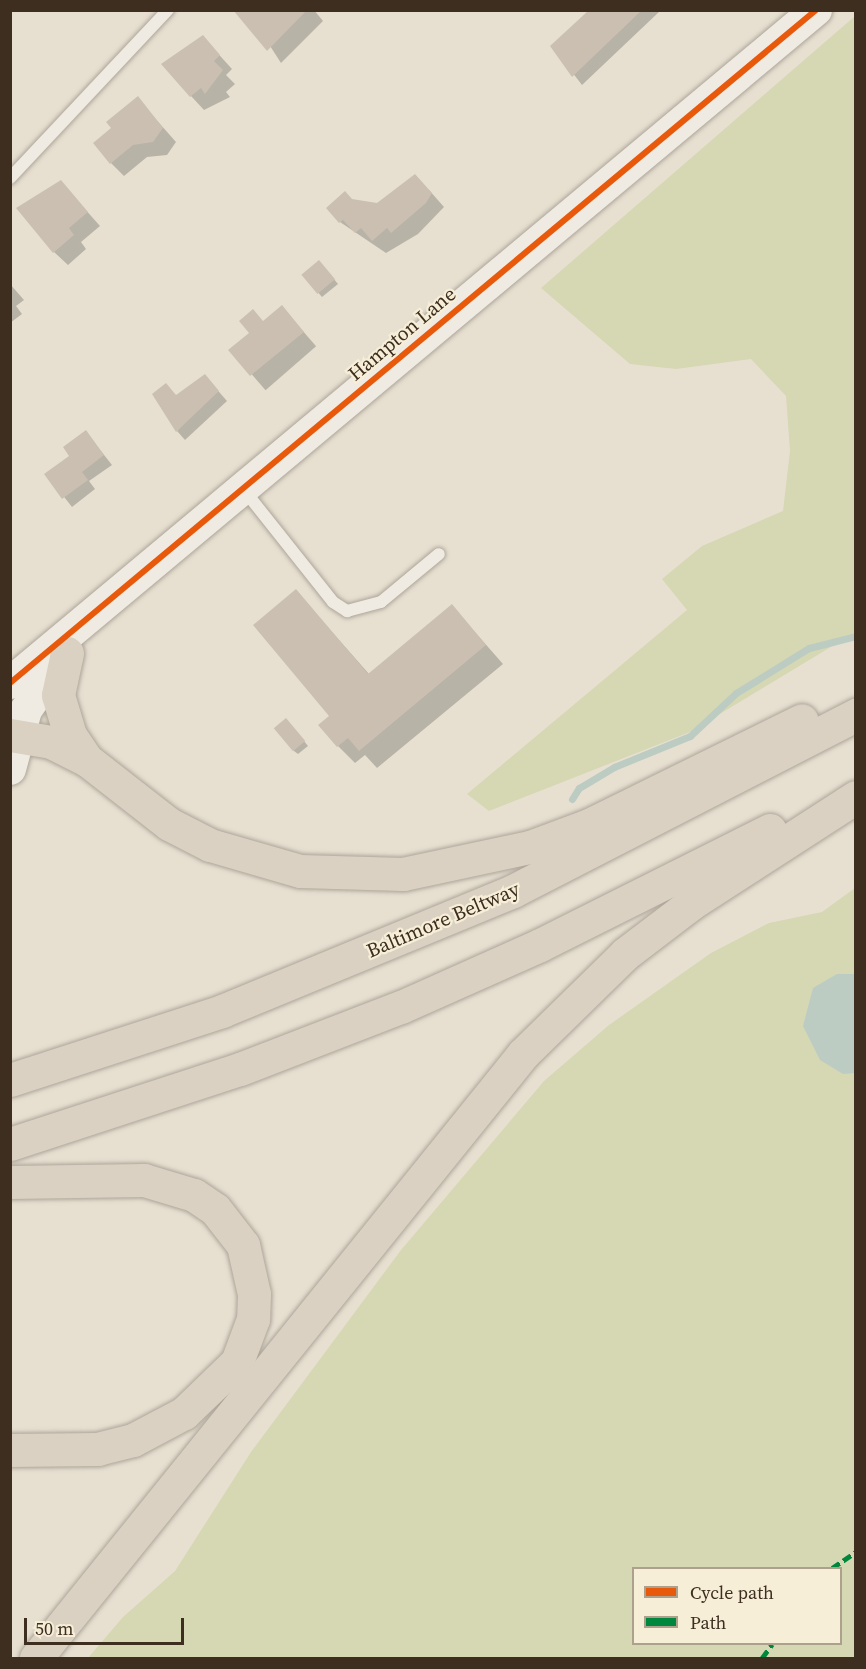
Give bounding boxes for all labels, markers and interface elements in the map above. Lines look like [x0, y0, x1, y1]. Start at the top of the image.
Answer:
street label: Hampton Lane [343, 282, 461, 386]
street label: Baltimore Beltway [363, 877, 523, 963]
legend [632, 1567, 842, 1645]
text: Cycle path [690, 1580, 774, 1605]
scale bar [27, 1606, 188, 1644]
text: Path [690, 1610, 726, 1635]
text: 50 m [35, 1616, 73, 1641]

